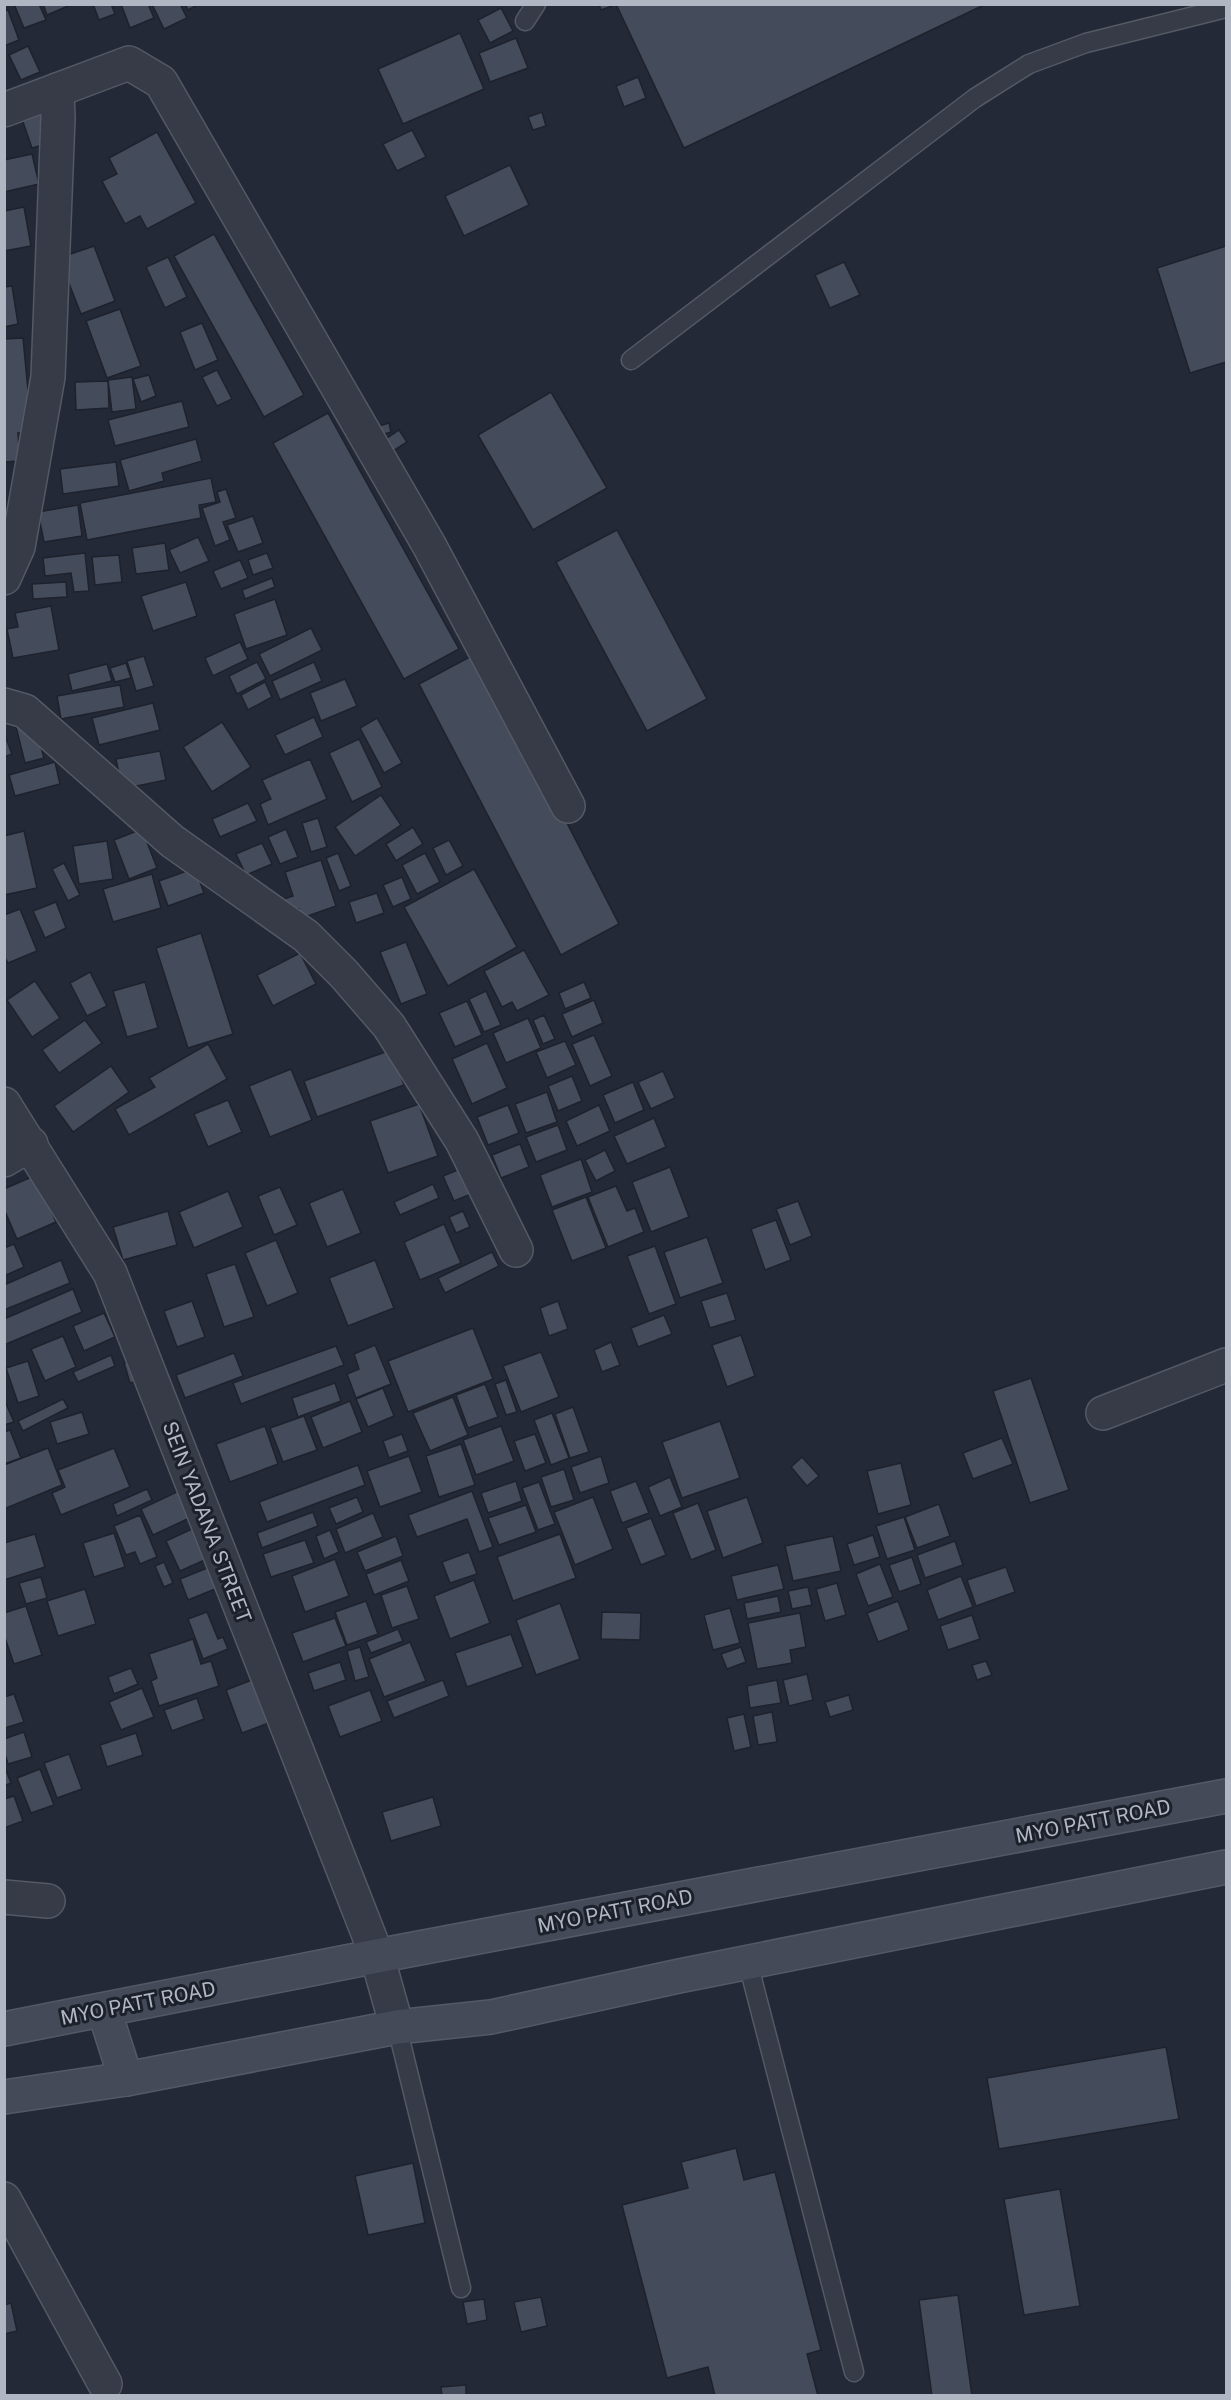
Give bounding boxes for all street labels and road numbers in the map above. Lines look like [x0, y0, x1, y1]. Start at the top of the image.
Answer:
street label: SEIN YADANA STREET [158, 1418, 257, 1626]
street label: MYO PATT ROAD [1013, 1794, 1173, 1848]
street label: MYO PATT ROAD [535, 1884, 695, 1938]
street label: MYO PATT ROAD [58, 1976, 218, 2030]

